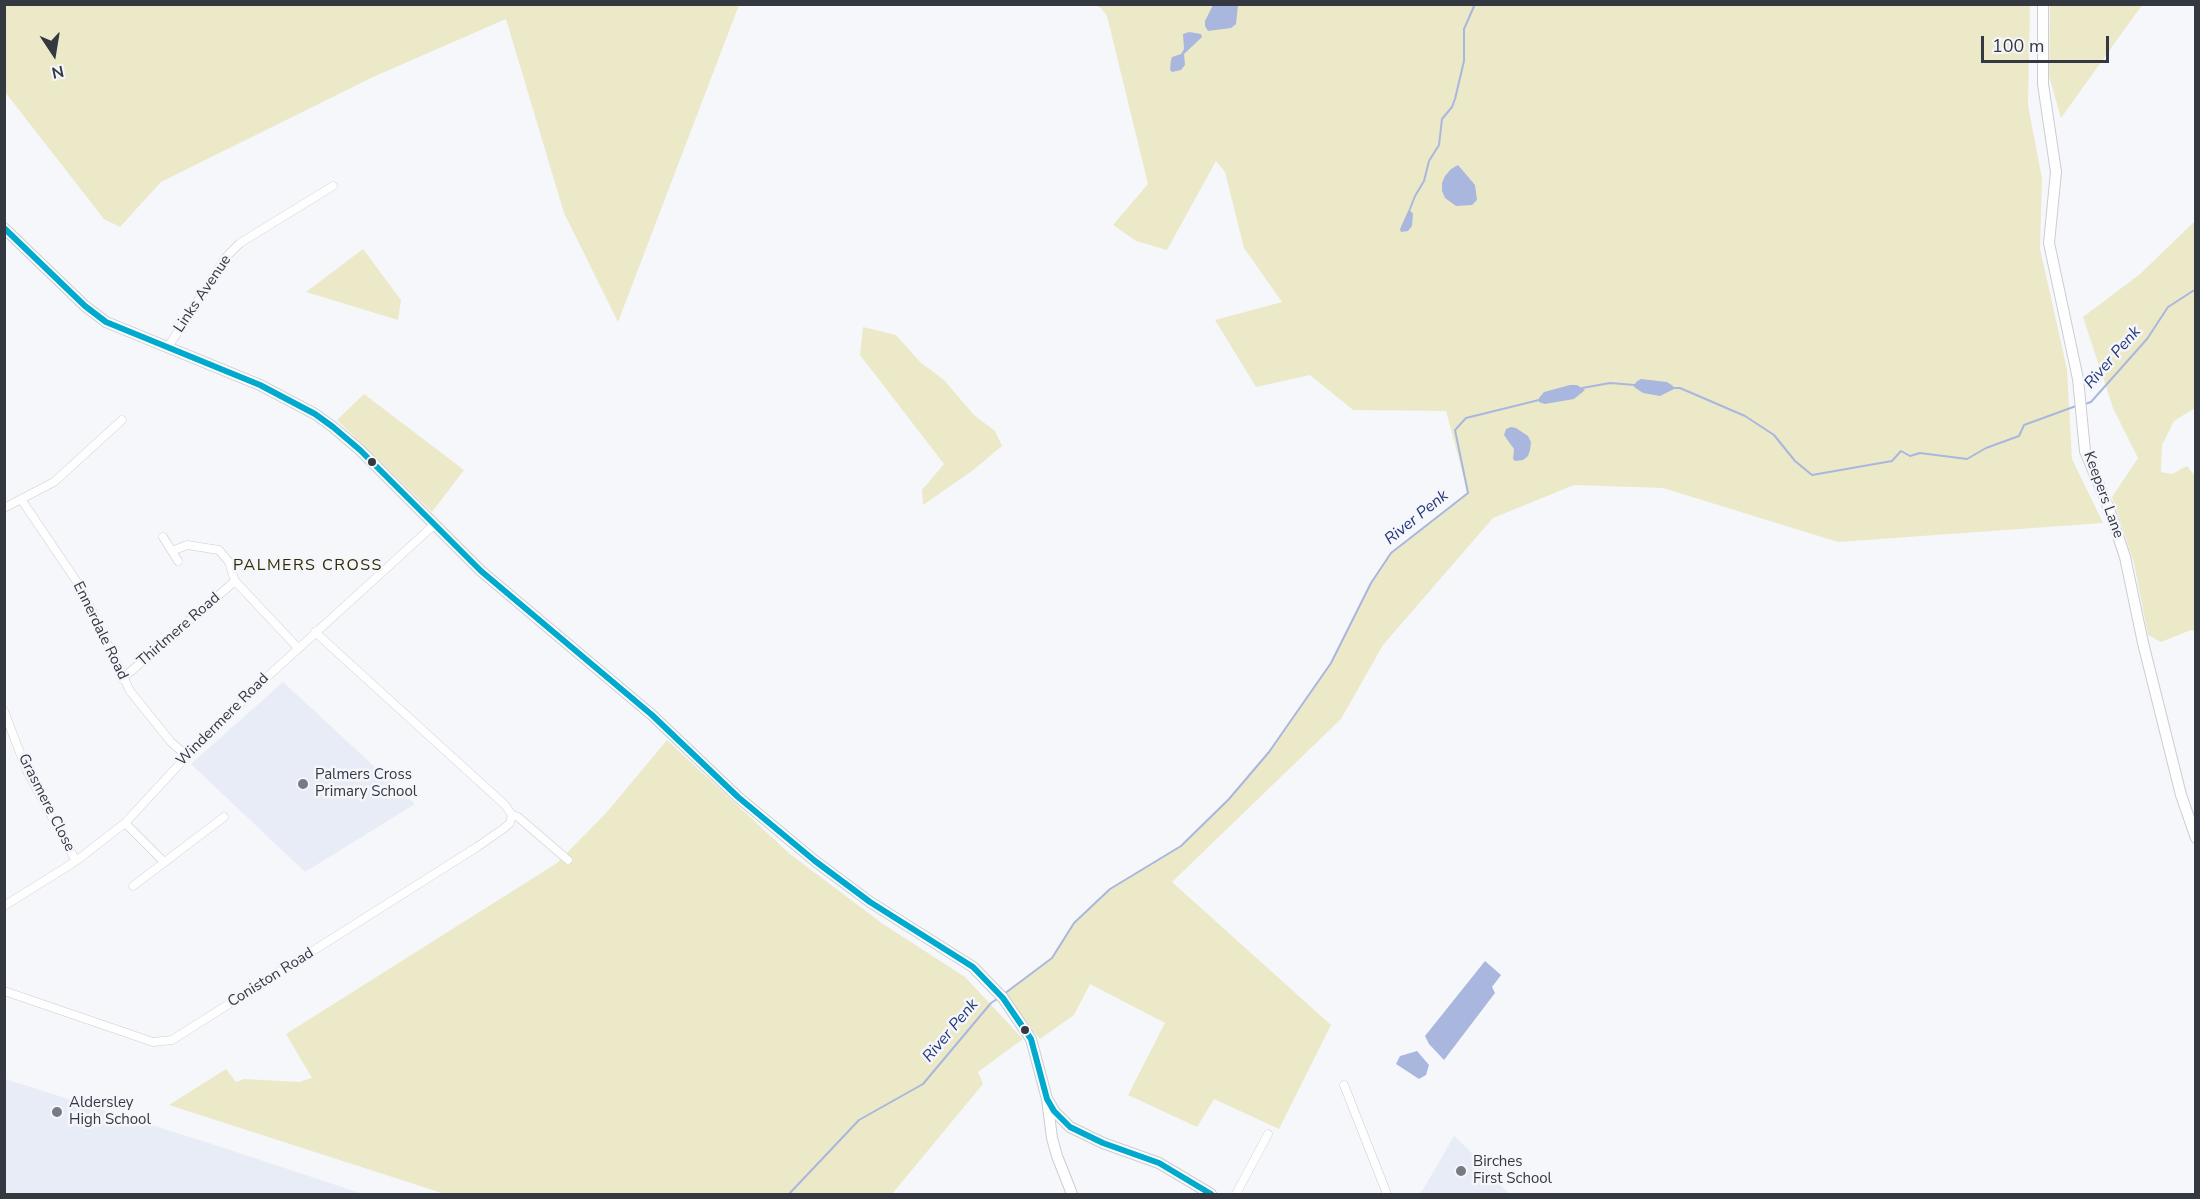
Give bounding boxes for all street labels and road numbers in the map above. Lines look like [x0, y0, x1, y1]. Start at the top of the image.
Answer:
street label: Links Avenue [170, 252, 236, 336]
street label: Keepers Lane [2079, 449, 2127, 541]
street label: Ennerdale Road [68, 579, 132, 683]
street label: Thirlmere Road [134, 589, 224, 671]
street label: Windermere Road [173, 670, 273, 770]
street label: Grasmere Close [14, 751, 78, 855]
street label: Coniston Road [225, 944, 317, 1012]

